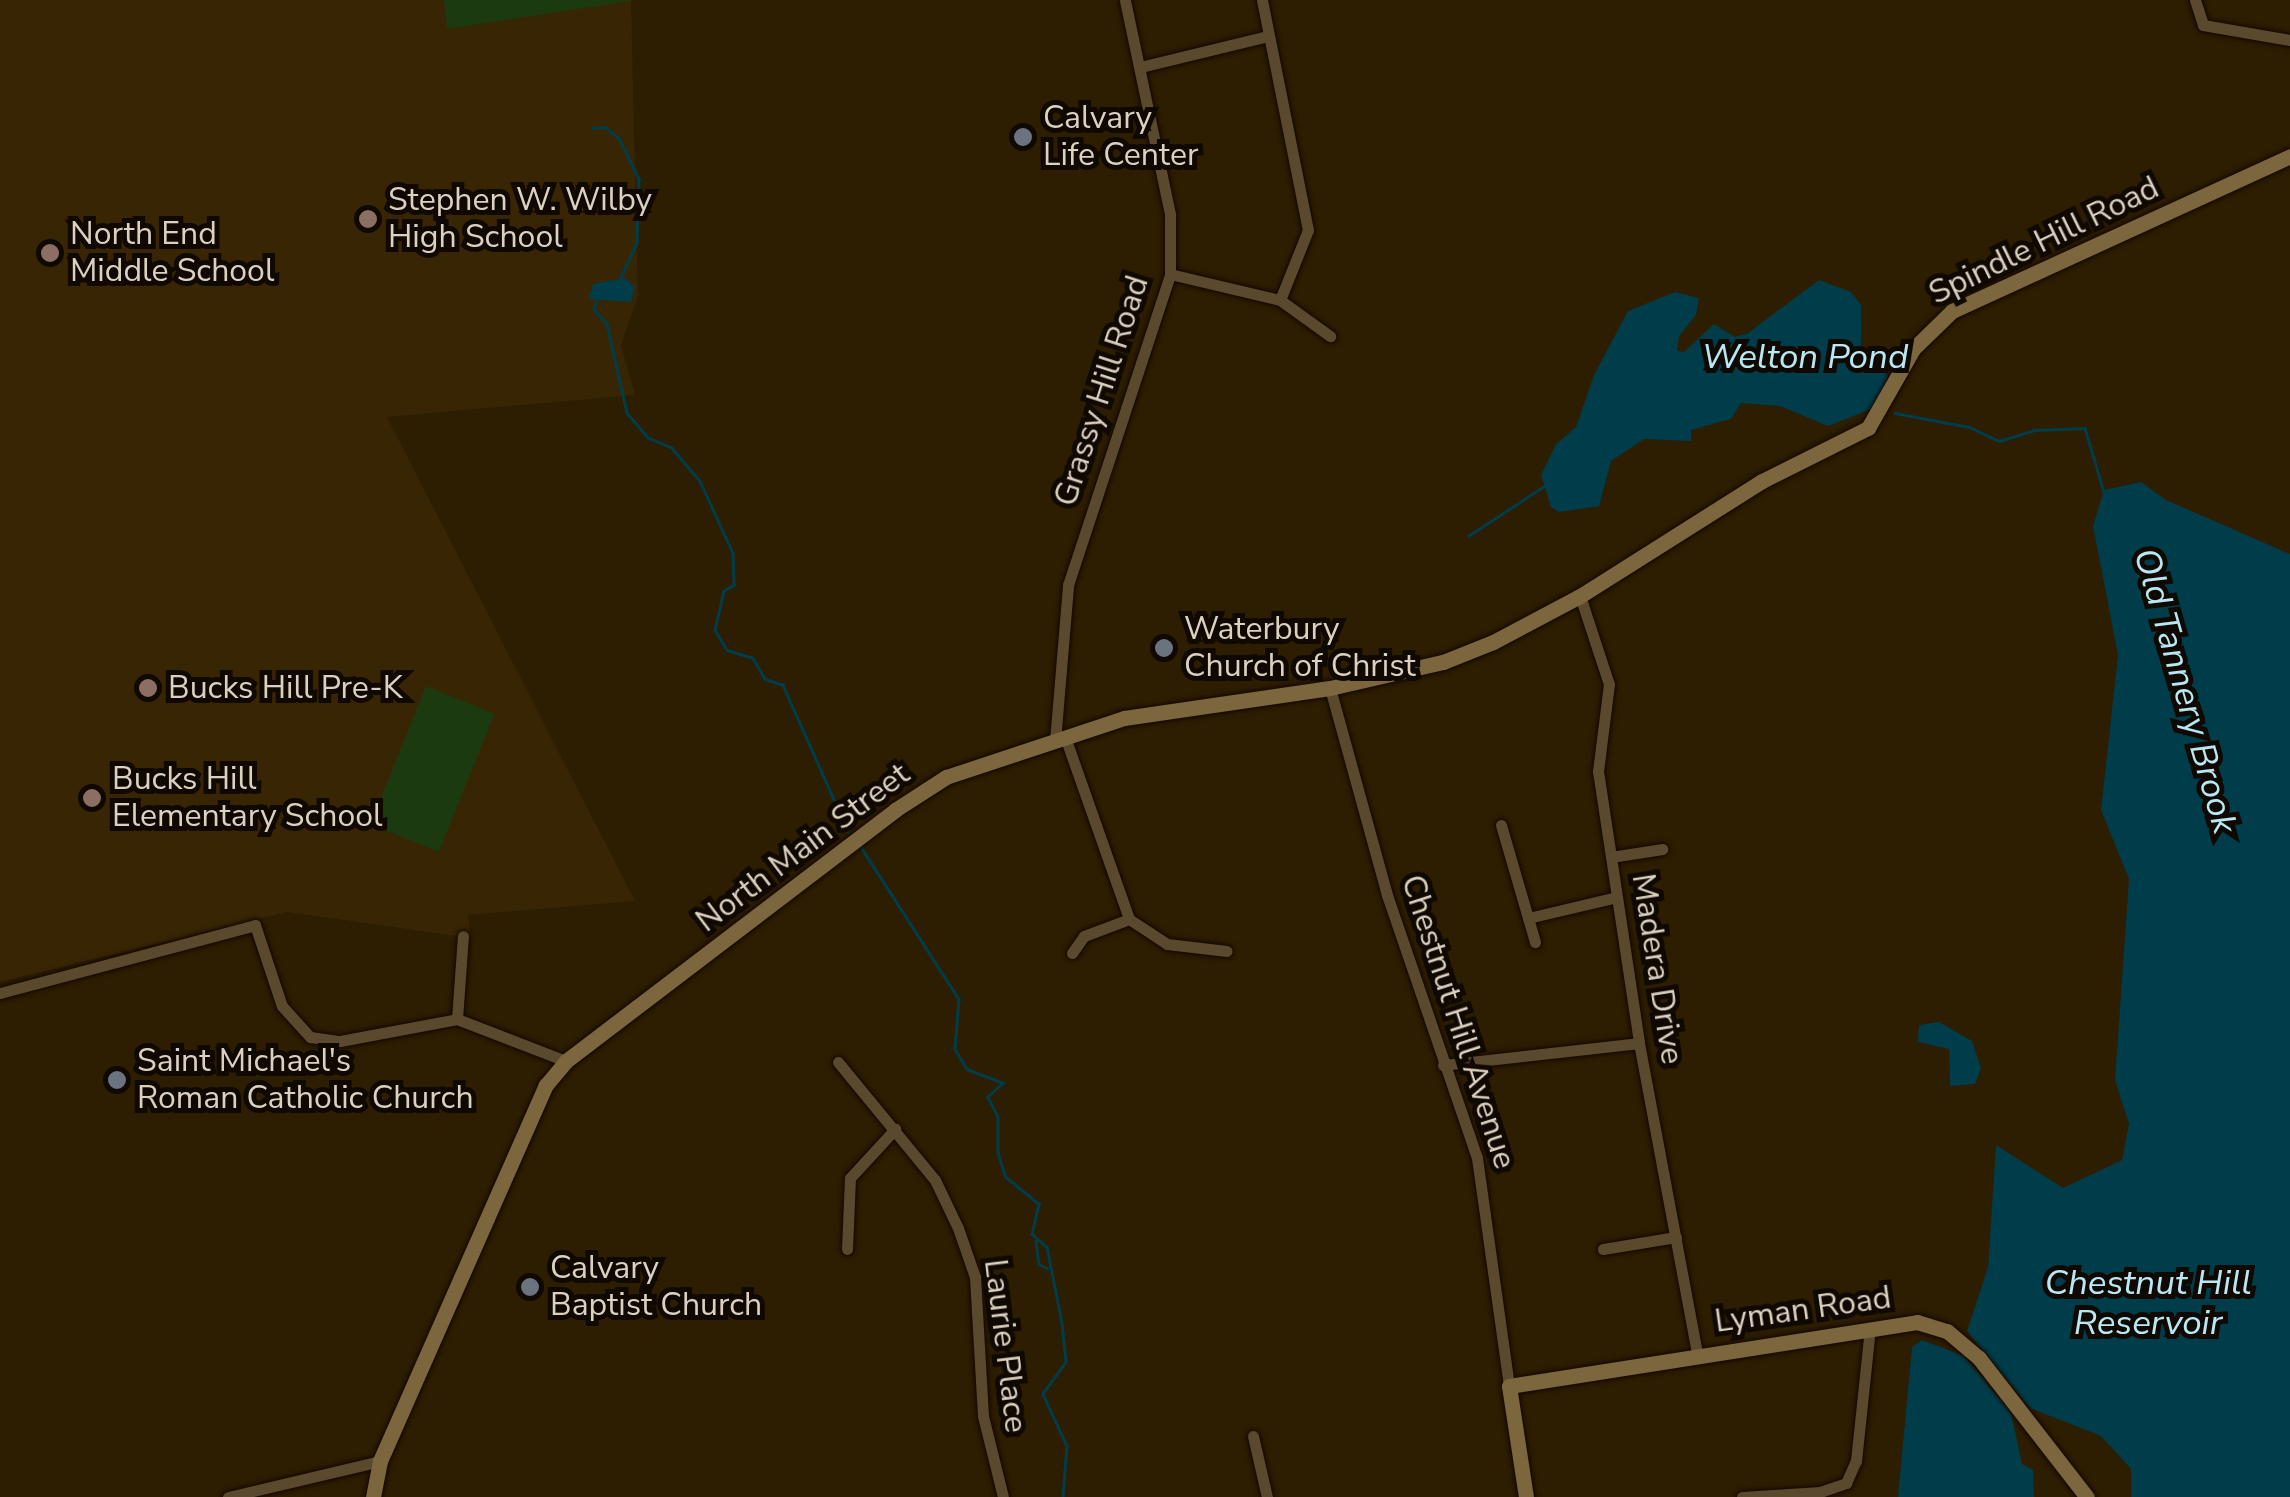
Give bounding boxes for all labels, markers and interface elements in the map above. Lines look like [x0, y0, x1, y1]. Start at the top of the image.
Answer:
place label: Calvary Life Center [1043, 100, 1198, 175]
marker: Calvary Life Center [1012, 126, 1034, 148]
street label: Spindle Hill Road [1923, 169, 2165, 313]
place label: Stephen W. Wilby High School [388, 182, 652, 257]
marker: Stephen W. Wilby High School [357, 208, 379, 230]
place label: North End Middle School [70, 216, 274, 291]
marker: North End Middle School [39, 242, 61, 264]
street label: Grassy Hill Road [1047, 271, 1157, 511]
water label: Welton Pond [1702, 336, 1908, 378]
water label: Old Tannery Brook [2124, 544, 2246, 838]
place label: Waterbury Church of Christ [1184, 611, 1416, 686]
marker: Waterbury Church of Christ [1153, 637, 1175, 659]
place label: Bucks Hill Pre-K [168, 669, 403, 707]
marker: Bucks Hill Pre-K [137, 677, 159, 699]
street label: North Main Street [689, 755, 917, 941]
place label: Bucks Hill Elementary School [112, 761, 383, 836]
marker: Bucks Hill Elementary School [81, 787, 103, 809]
street label: Chestnut Hill Avenue [1392, 870, 1524, 1174]
street label: Madera Drive [1623, 871, 1691, 1067]
place label: Saint Michael's Roman Catholic Church [137, 1043, 474, 1118]
marker: Saint Michael's Roman Catholic Church [106, 1069, 128, 1091]
place label: Calvary Baptist Church [550, 1250, 762, 1325]
street label: Laurie Place [975, 1257, 1035, 1435]
water label: Chestnut Hill Reservoir [2044, 1262, 2252, 1344]
marker: Calvary Baptist Church [519, 1276, 541, 1298]
street label: Lyman Road [1712, 1279, 1894, 1341]

